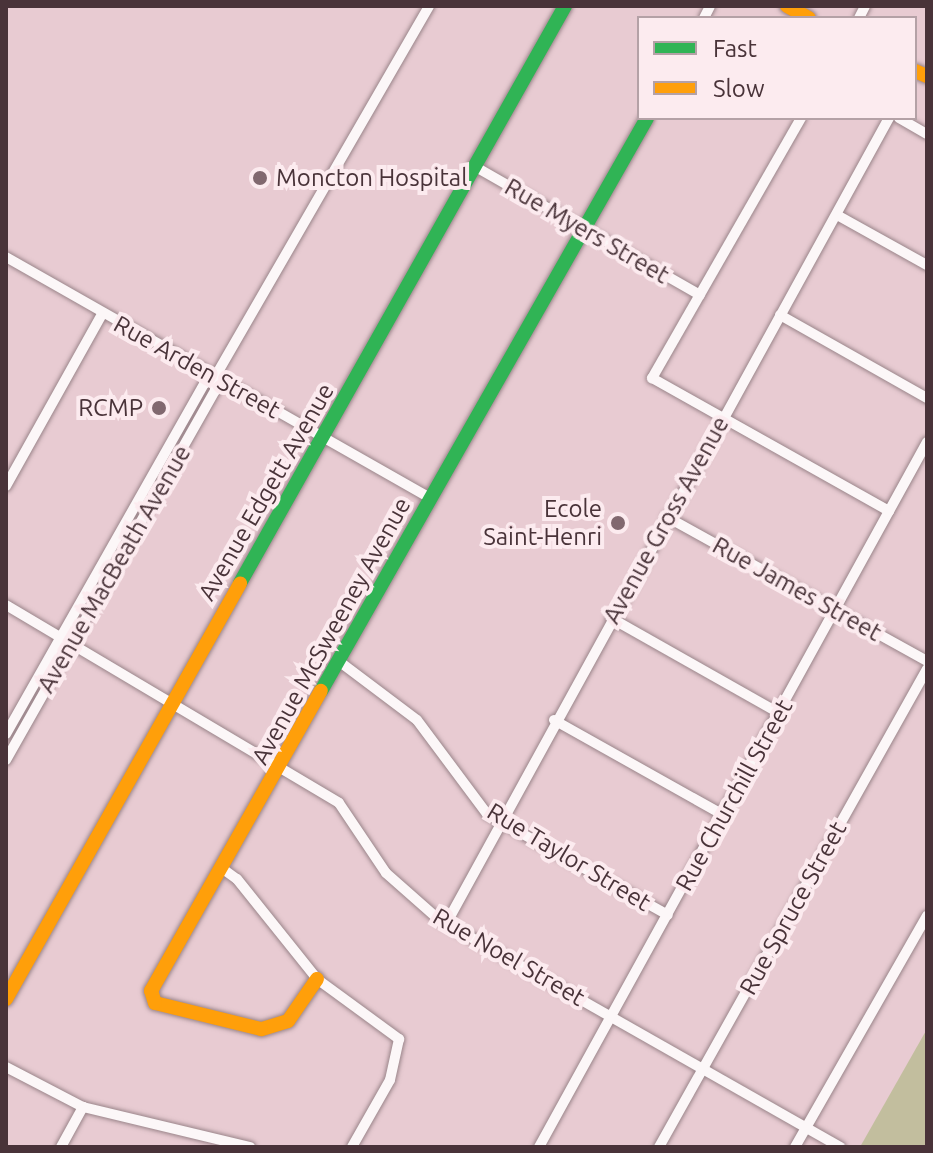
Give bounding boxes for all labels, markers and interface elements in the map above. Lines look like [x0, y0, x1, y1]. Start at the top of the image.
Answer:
legend [637, 16, 917, 120]
text: Fast [713, 35, 757, 62]
text: Slow [713, 75, 765, 102]
place label: Moncton Hospital [276, 164, 467, 192]
marker: Moncton Hospital [251, 169, 269, 187]
street label: Rue Myers Street [500, 172, 674, 290]
street label: Rue Arden Street [109, 309, 285, 425]
street label: Avenue Edgett Avenue [192, 378, 340, 606]
place label: RCMP [78, 394, 143, 422]
marker: RCMP [150, 399, 168, 417]
street label: Avenue Gross Avenue [597, 411, 735, 629]
street label: Avenue MacBeath Avenue [31, 440, 197, 698]
street label: Avenue McSweeney Avenue [245, 492, 417, 770]
place label: Ecole Saint-Henri [483, 495, 602, 551]
marker: Ecole Saint-Henri [609, 514, 627, 532]
street label: Rue James Street [708, 531, 886, 647]
street label: Rue Churchill Street [669, 694, 799, 896]
street label: Rue Taylor Street [482, 797, 656, 917]
street label: Rue Spruce Street [733, 816, 853, 1000]
street label: Rue Noel Street [428, 902, 590, 1012]

